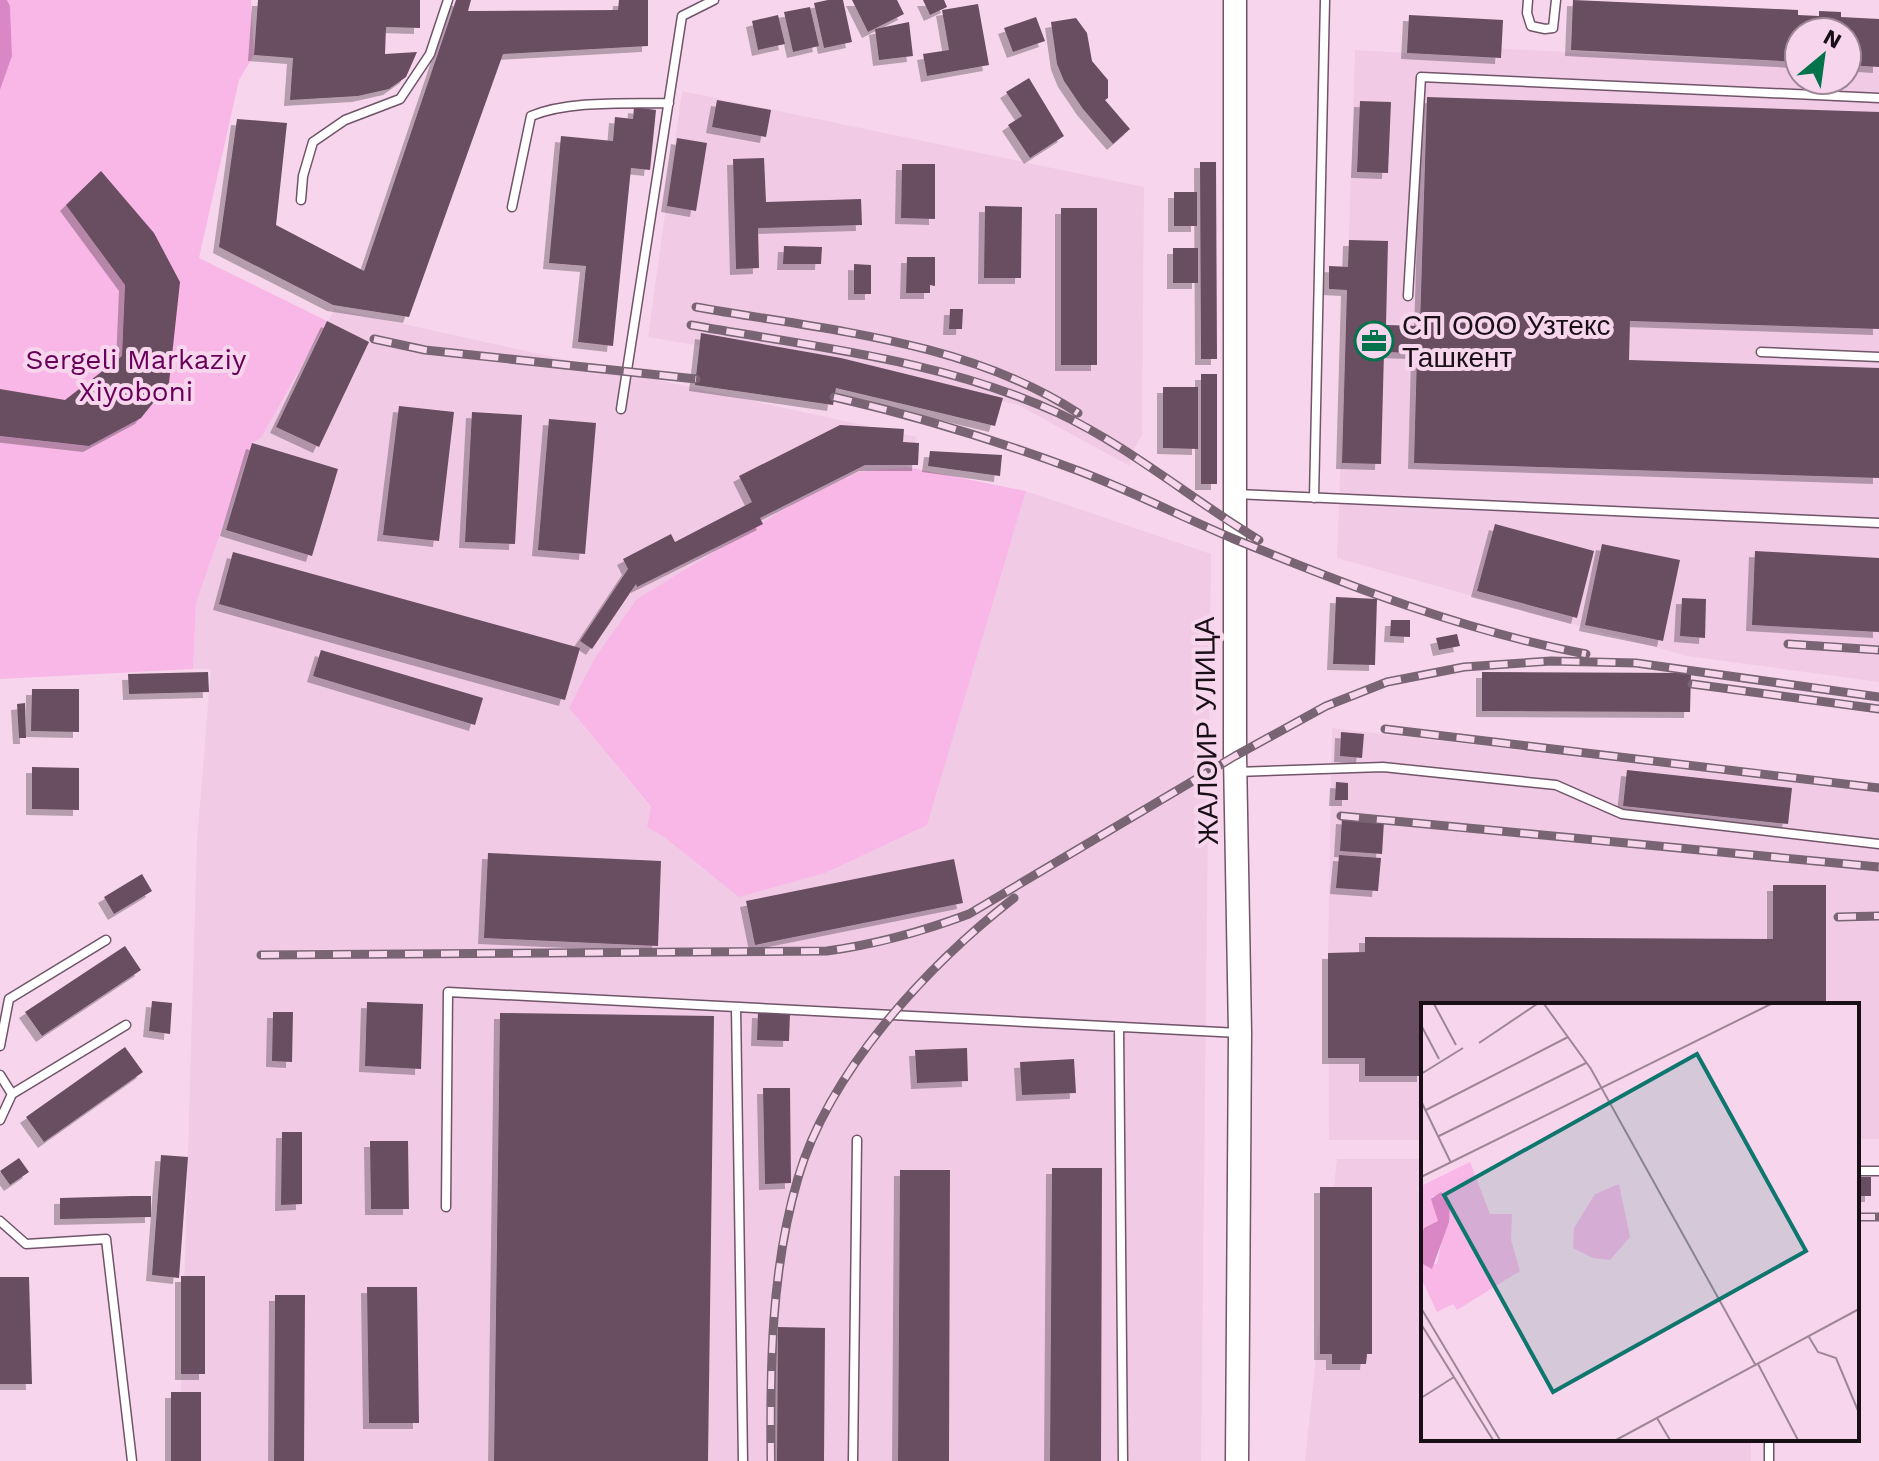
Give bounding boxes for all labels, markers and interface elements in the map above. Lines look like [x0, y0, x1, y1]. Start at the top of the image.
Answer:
north arrow [1783, 16, 1863, 96]
text: N [1819, 24, 1846, 54]
place label: СП ООО Узтекс Ташкент [1402, 309, 1610, 374]
office icon: СП ООО Узтекс Ташкент [1353, 320, 1395, 362]
park label: Sergeli Markaziy Xiyoboni [26, 343, 247, 408]
street label: ЖАЛОИР УЛИЦА [1188, 616, 1225, 845]
inset map [1421, 1003, 1859, 1441]

